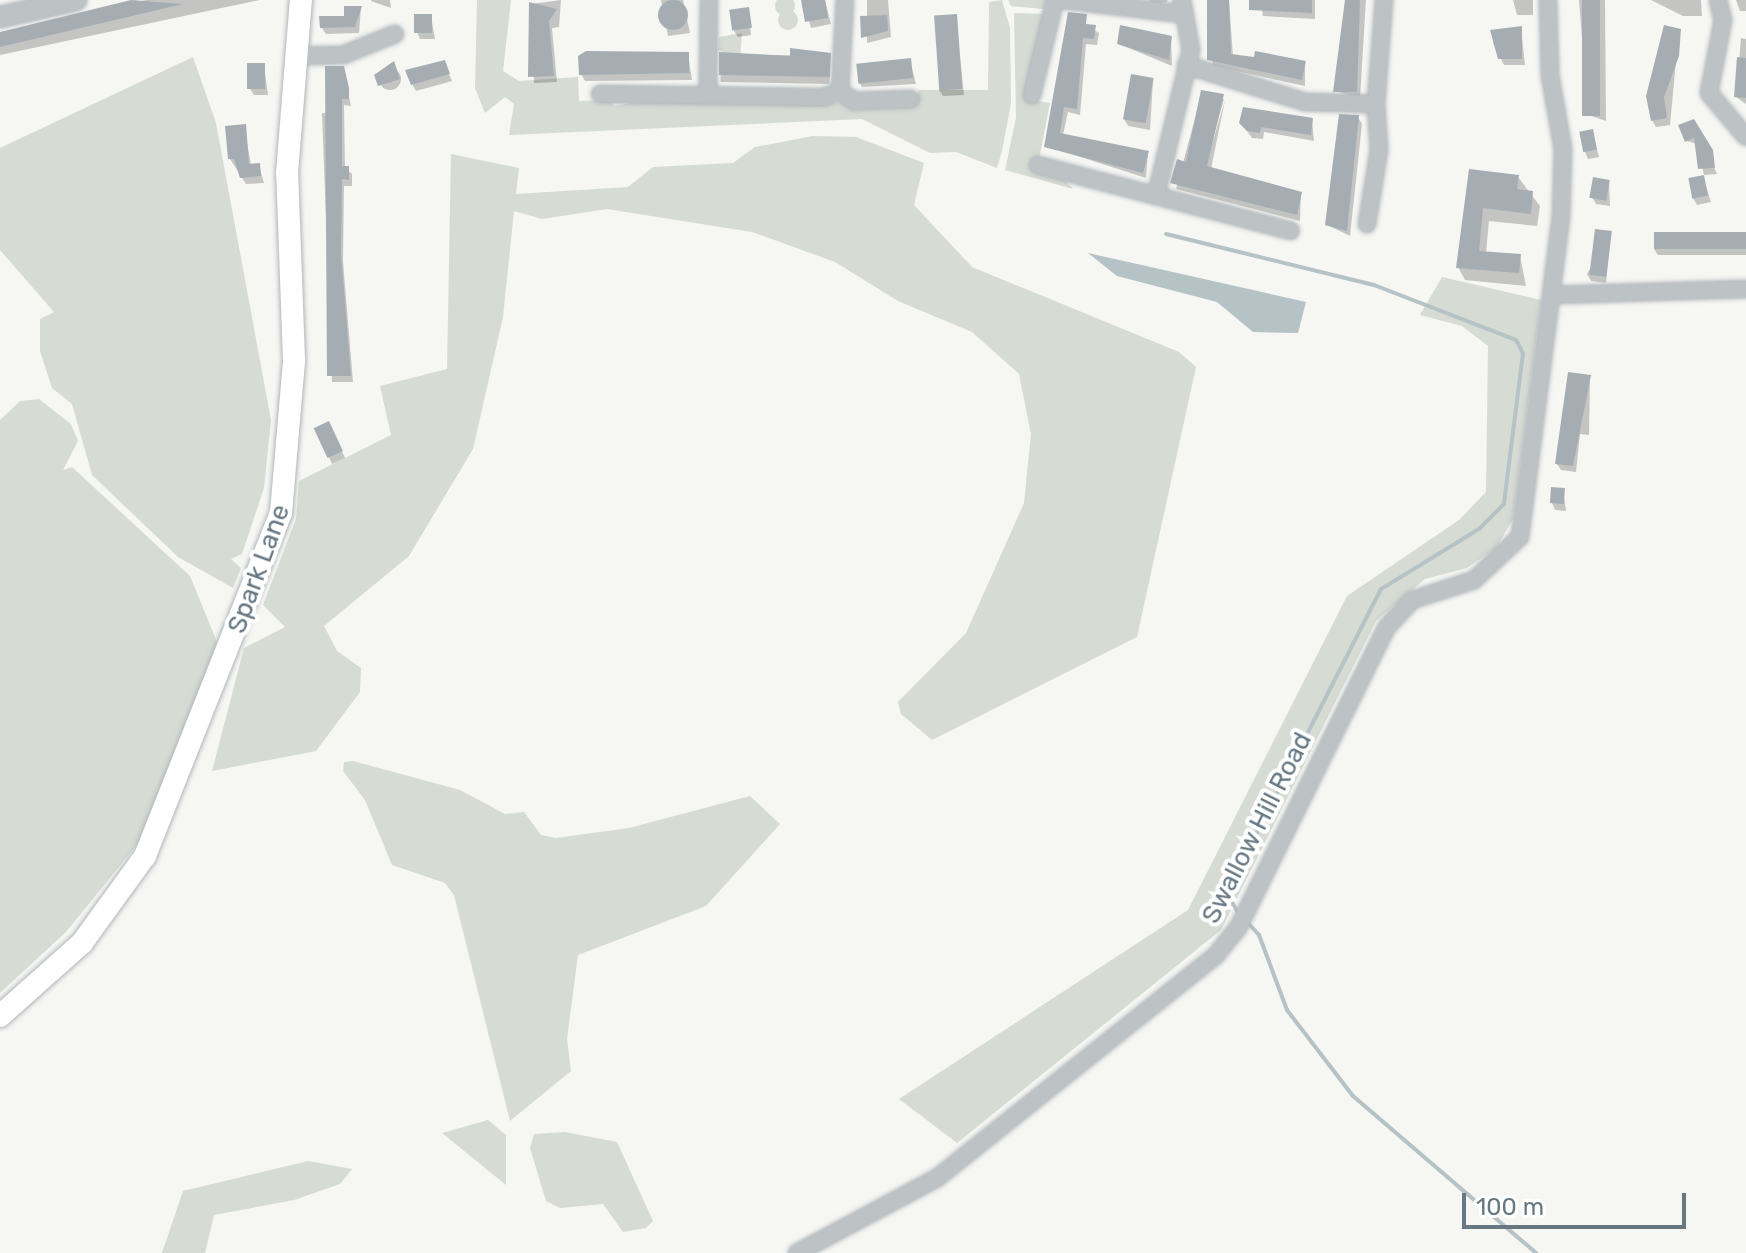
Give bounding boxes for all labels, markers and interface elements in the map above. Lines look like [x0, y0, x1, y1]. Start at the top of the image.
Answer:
street label: Spark Lane [221, 500, 297, 638]
street label: Swallow Hill Road [1195, 727, 1319, 929]
scale bar [1466, 1177, 1690, 1227]
text: 100 m [1476, 1193, 1544, 1221]

